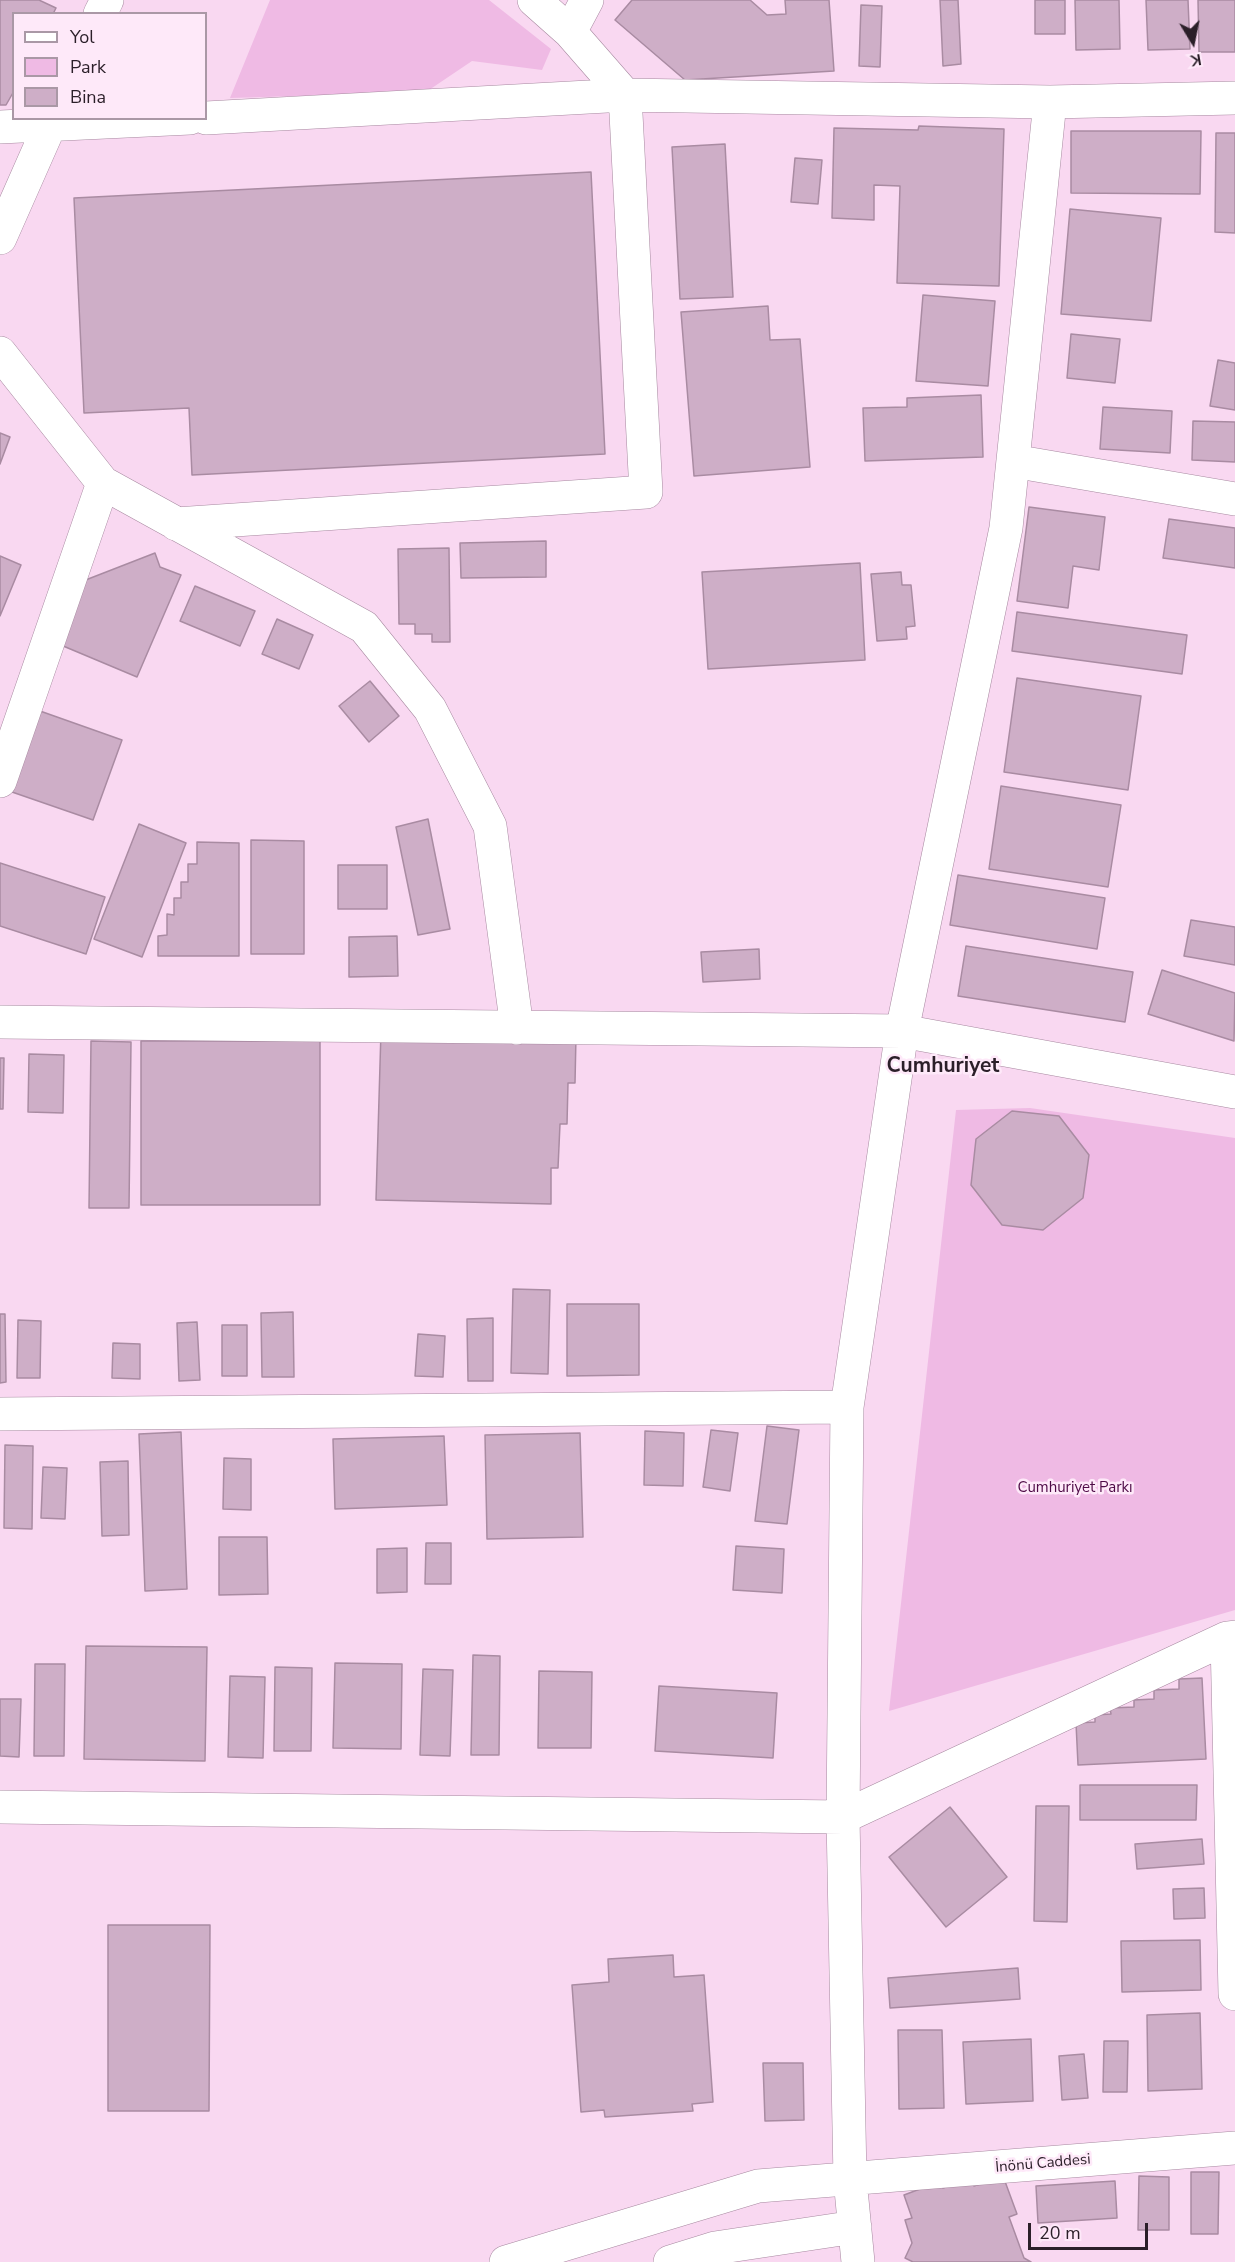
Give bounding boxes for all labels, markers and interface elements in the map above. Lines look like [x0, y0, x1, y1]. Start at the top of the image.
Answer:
legend [12, 12, 207, 120]
north arrow [1163, 12, 1223, 72]
text: Yol [70, 25, 95, 49]
text: K [1189, 48, 1203, 71]
text: Park [70, 55, 106, 79]
text: Bina [70, 85, 106, 109]
district label: Cumhuriyet [887, 1054, 999, 1080]
park label: Cumhuriyet Parkı [1017, 1479, 1133, 1497]
street label: İnönü Caddesi [995, 2151, 1091, 2177]
scale bar [1031, 2211, 1151, 2249]
text: 20 m [1039, 2221, 1081, 2245]

